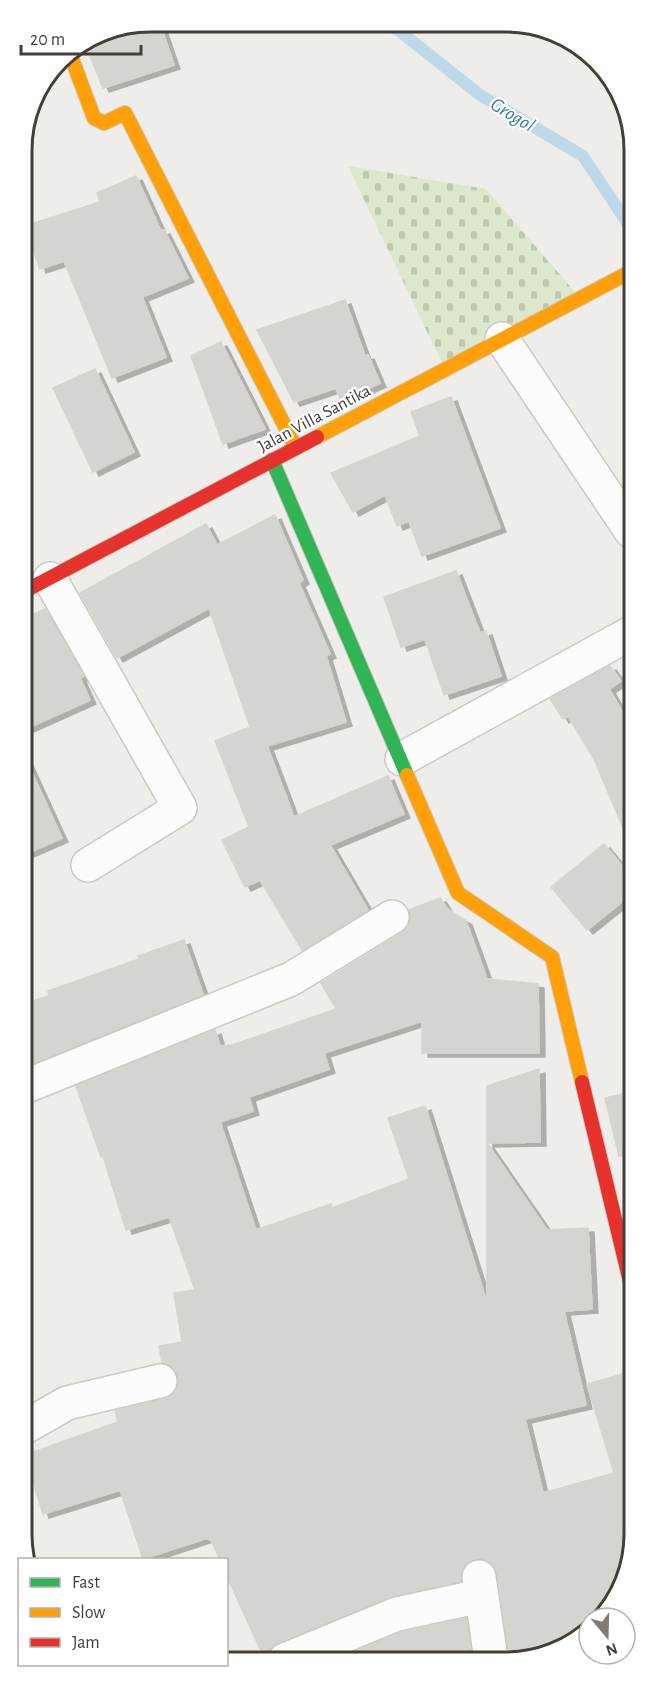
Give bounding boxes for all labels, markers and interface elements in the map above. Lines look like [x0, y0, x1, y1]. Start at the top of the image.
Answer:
scale bar [21, 18, 141, 56]
text: 20 m [30, 31, 65, 49]
water label: Grogol [487, 94, 538, 136]
street label: Jalan Villa Santika [255, 382, 374, 456]
legend [18, 1558, 228, 1666]
text: Fast [72, 1574, 100, 1592]
text: Slow [72, 1604, 105, 1622]
north arrow [577, 1606, 637, 1666]
text: Jam [72, 1634, 100, 1652]
text: N [604, 1640, 619, 1659]

